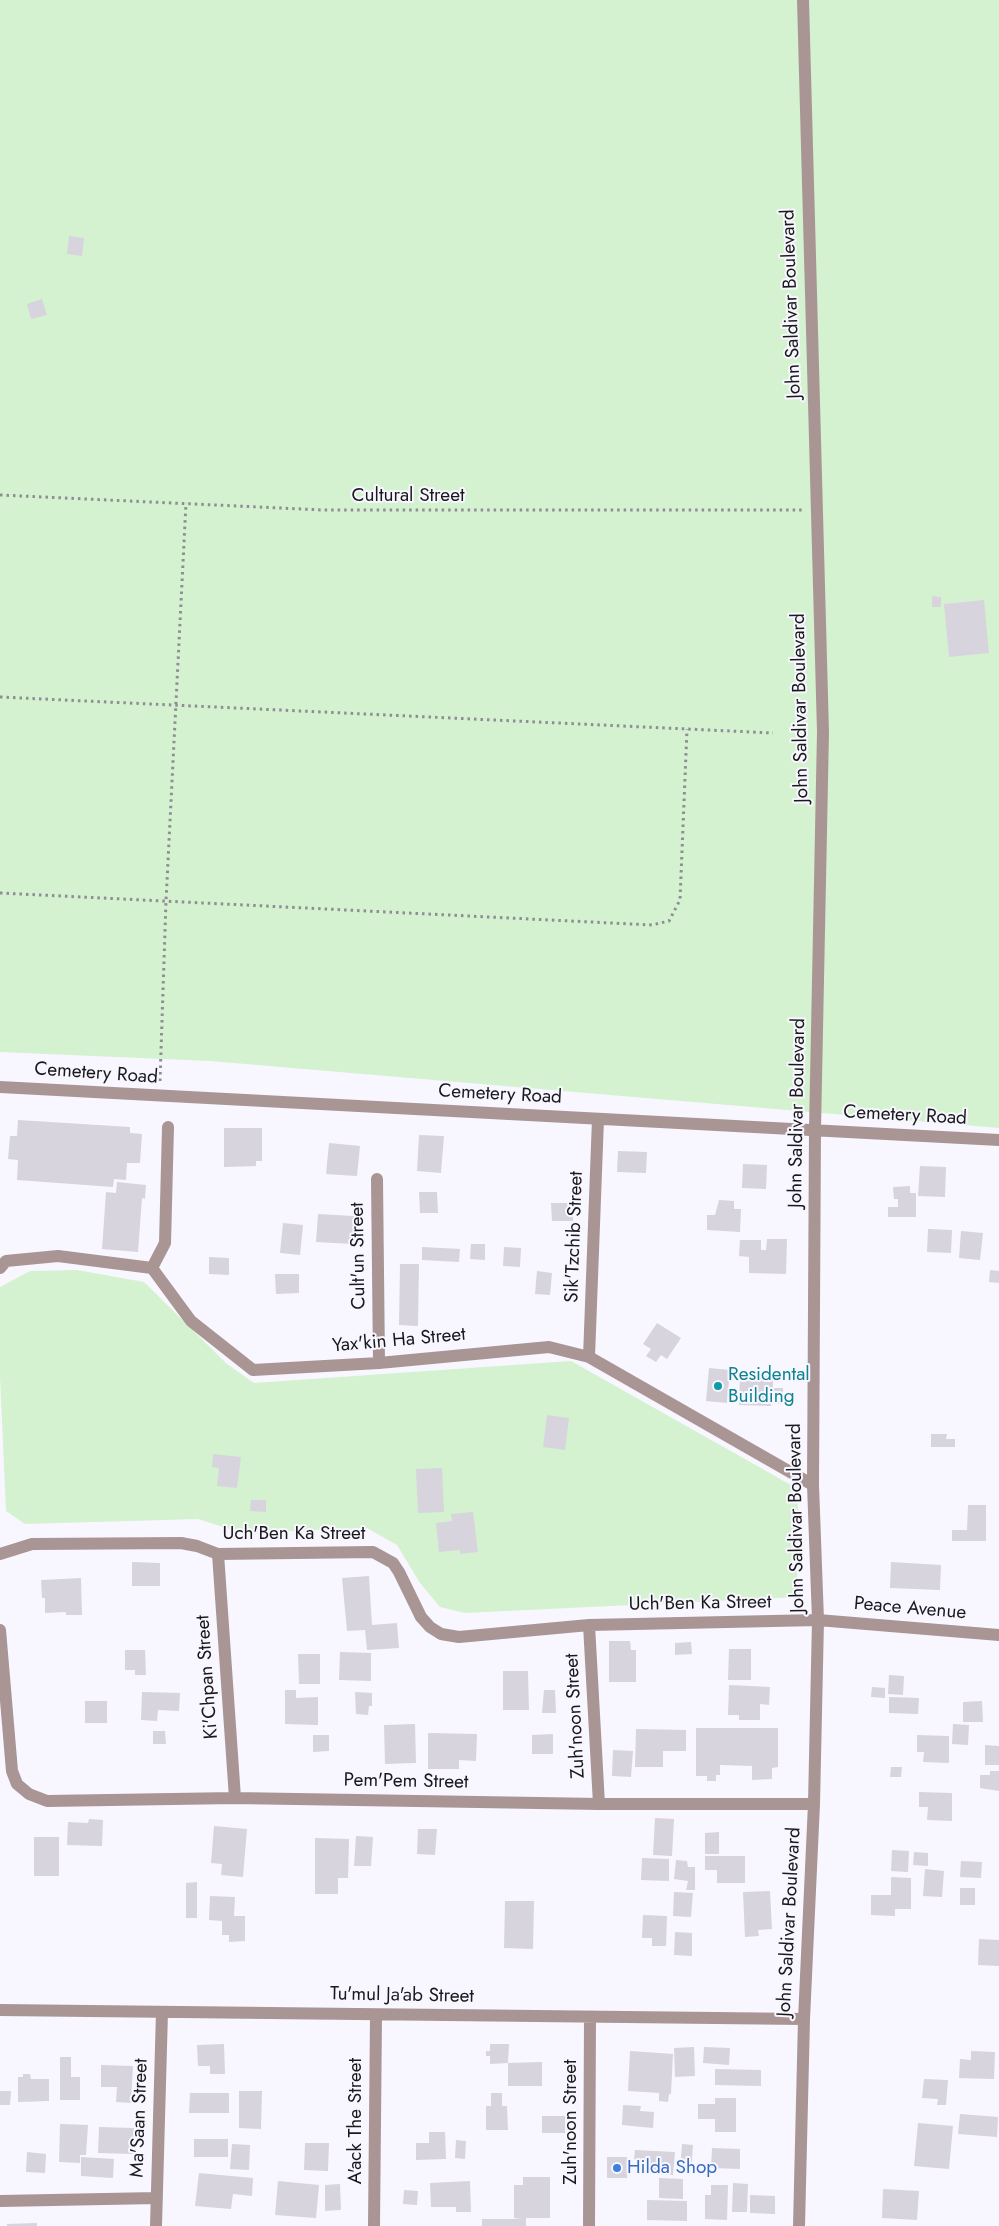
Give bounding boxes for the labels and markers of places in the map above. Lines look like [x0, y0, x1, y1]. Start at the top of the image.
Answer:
place label: Residental Building [728, 1364, 810, 1408]
marker: Residental Building [712, 1380, 724, 1392]
place label: Hilda Shop [627, 2157, 717, 2179]
marker: Hilda Shop [611, 2162, 623, 2174]

